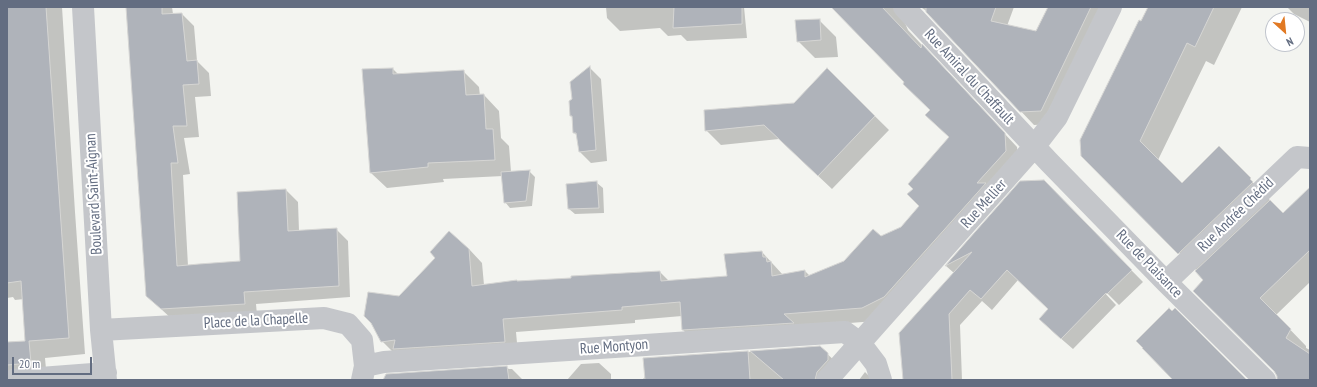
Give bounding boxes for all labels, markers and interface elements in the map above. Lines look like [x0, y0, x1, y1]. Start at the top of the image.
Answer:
north arrow [1265, 12, 1305, 52]
street label: Rue Amiral du Chaffault [920, 26, 1018, 128]
text: N [1284, 34, 1296, 49]
street label: Boulevard Saint-Aignan [82, 133, 106, 255]
street label: Rue Andrée Chédid [1194, 174, 1278, 256]
street label: Rue Mellier [957, 176, 1011, 232]
street label: Rue de Plaisance [1112, 226, 1186, 302]
street label: Place de la Chapelle [203, 309, 309, 333]
street label: Rue Montyon [579, 336, 649, 358]
scale bar [14, 349, 94, 375]
text: 20 m [19, 356, 40, 371]

